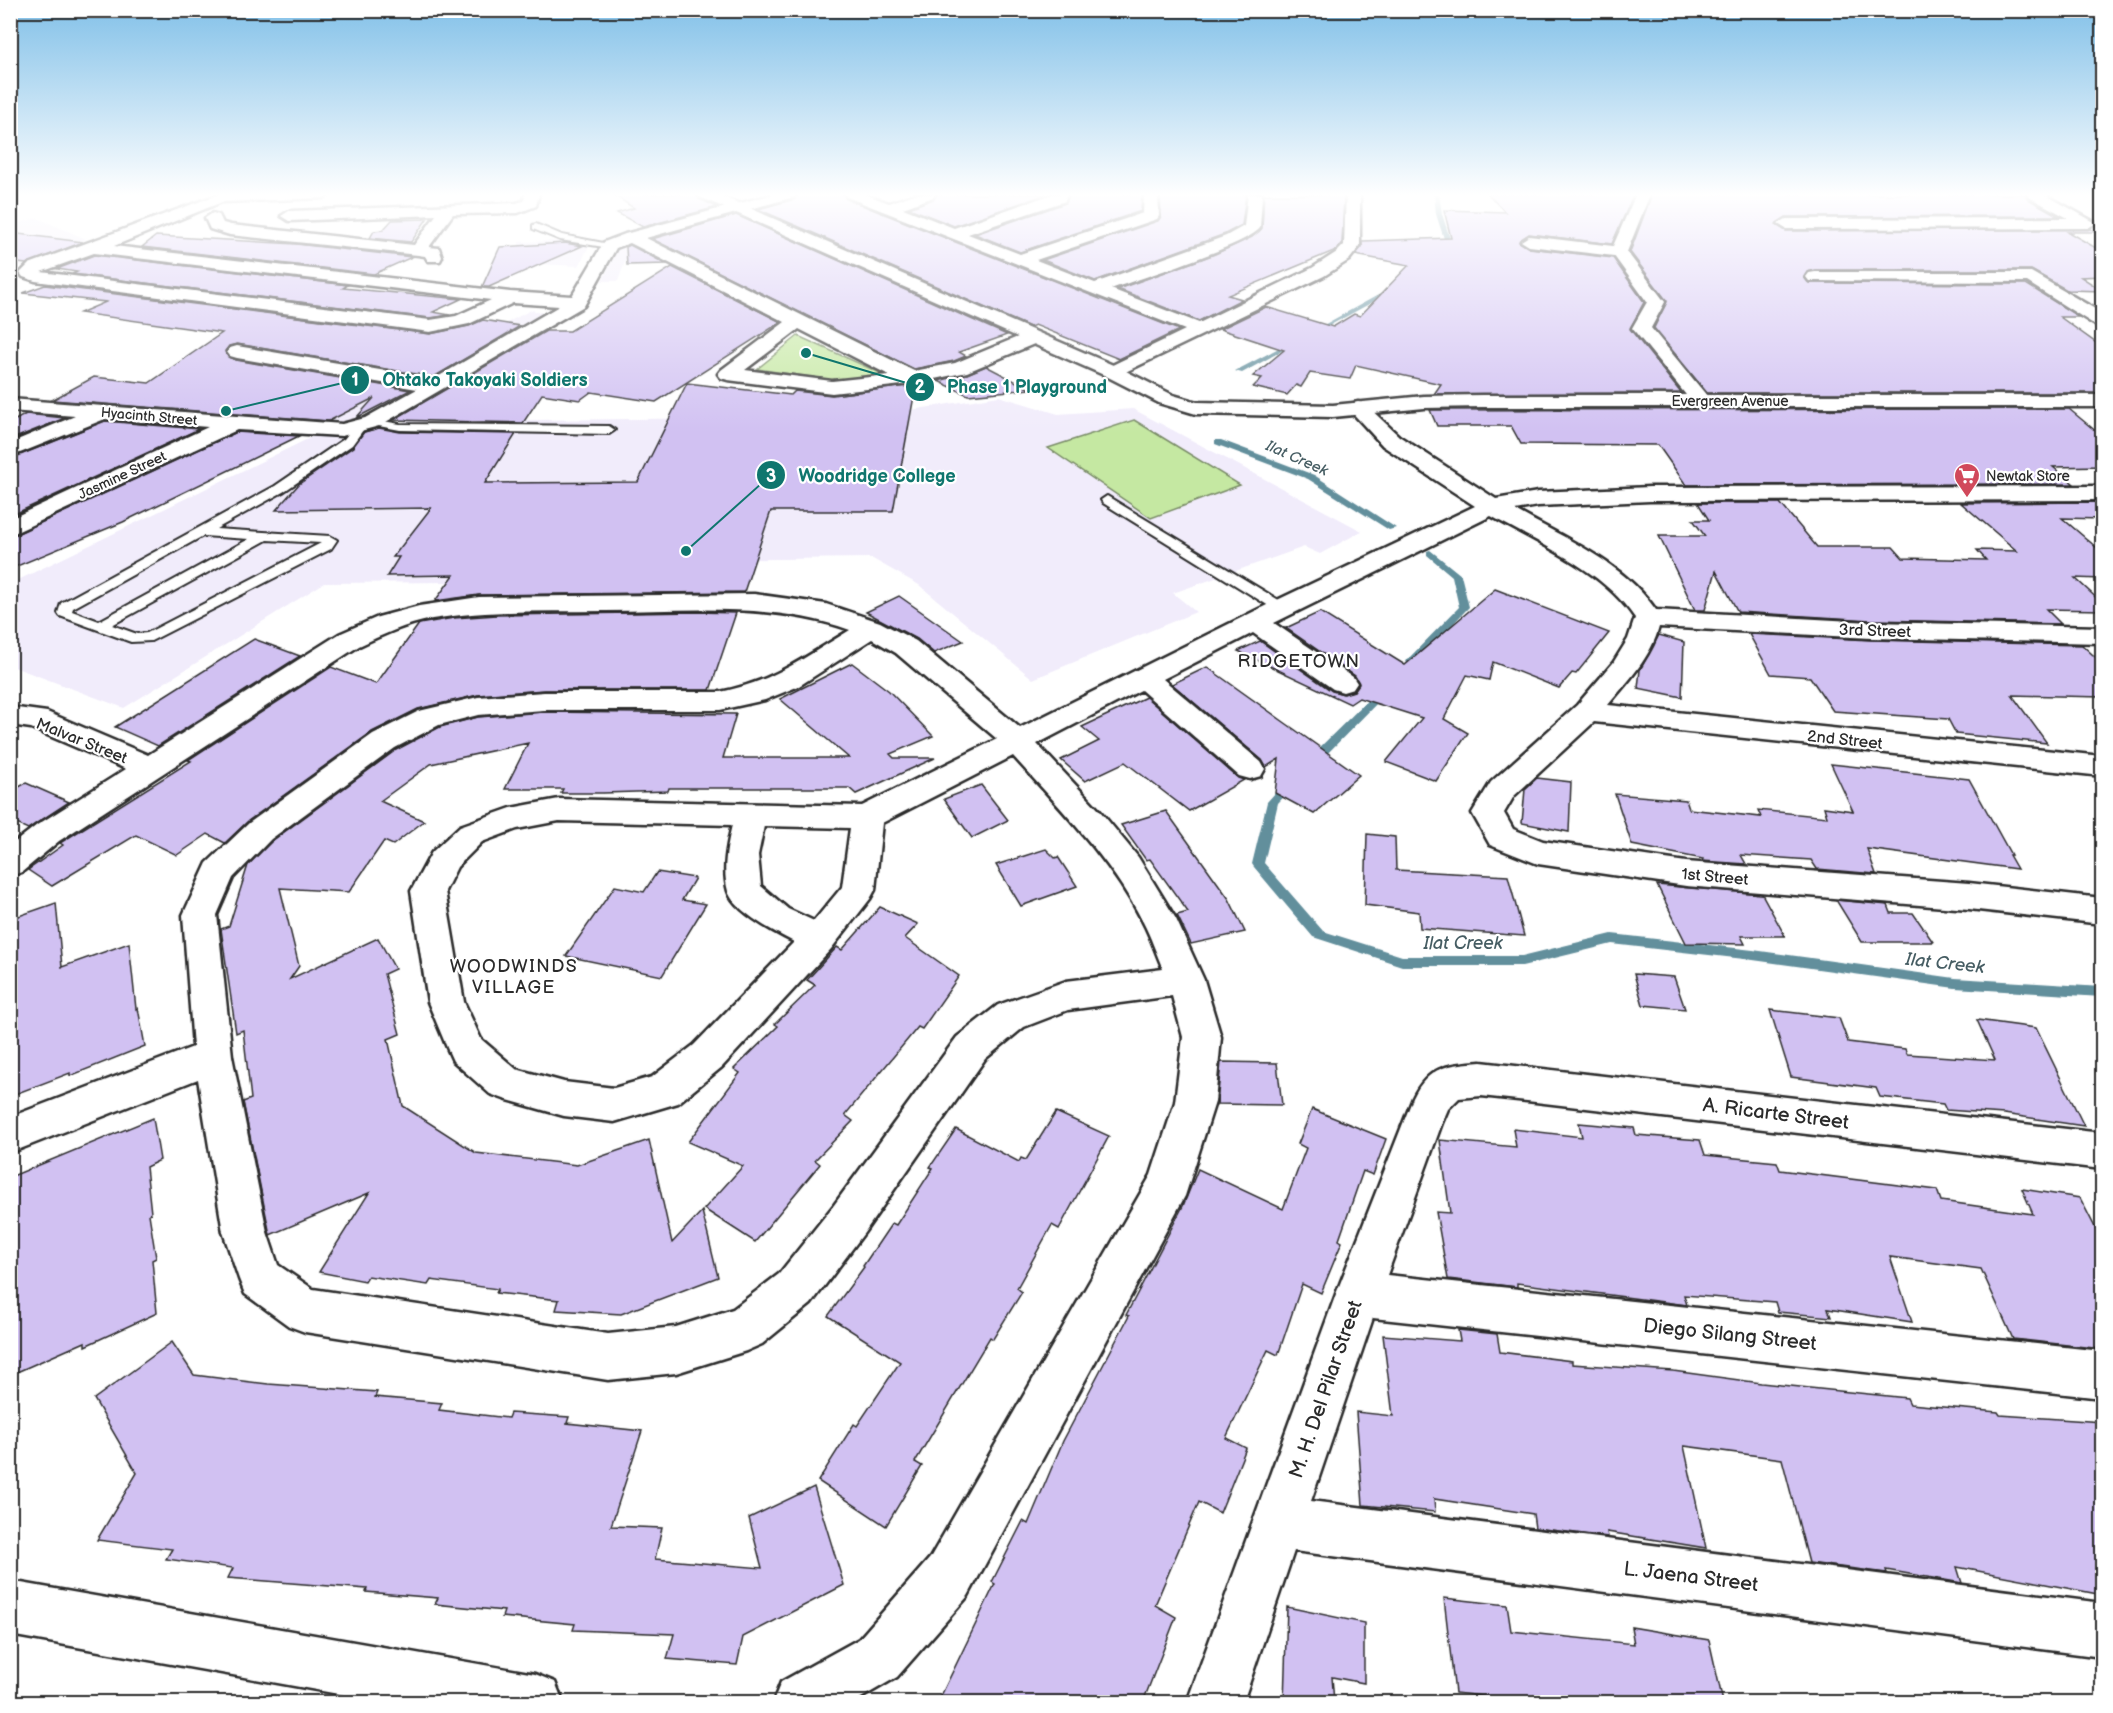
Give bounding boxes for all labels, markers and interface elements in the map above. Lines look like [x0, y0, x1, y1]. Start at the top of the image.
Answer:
callout: Ohtako Takoyaki Soldiers [340, 362, 599, 398]
callout: Phase 1 Playground [905, 369, 1119, 405]
text: 1 [351, 370, 359, 391]
text: Ohtako Takoyaki Soldiers [382, 370, 588, 391]
text: 2 [915, 377, 926, 398]
text: Phase 1 Playground [947, 377, 1107, 398]
street label: Evergreen Avenue [1672, 393, 1788, 410]
street label: Hyacinth Street [100, 404, 199, 429]
water label: Ilat Creek [1262, 436, 1331, 481]
street label: Jasmine Street [76, 447, 169, 503]
callout: Woodridge College [756, 457, 968, 493]
supermarket icon: Newtak Store [1952, 461, 1982, 499]
text: 3 [766, 466, 776, 487]
text: Woodridge College [798, 466, 956, 487]
place label: Newtak Store [1986, 468, 2070, 485]
street label: 3rd Street [1838, 621, 1912, 642]
district label: RIDGETOWN [1238, 651, 1361, 672]
street label: Malvar Street [33, 714, 130, 768]
street label: 2nd Street [1806, 727, 1883, 754]
street label: 1st Street [1681, 865, 1749, 890]
water label: Ilat Creek [1422, 933, 1504, 954]
water label: Ilat Creek [1903, 949, 1987, 978]
district label: WOODWINDS VILLAGE [450, 956, 578, 998]
street label: A. Ricarte Street [1701, 1093, 1850, 1135]
street label: M. H. Del Pilar Street [1284, 1297, 1368, 1481]
street label: Diego Silang Street [1642, 1314, 1818, 1356]
street label: L. Jaena Street [1622, 1557, 1760, 1597]

